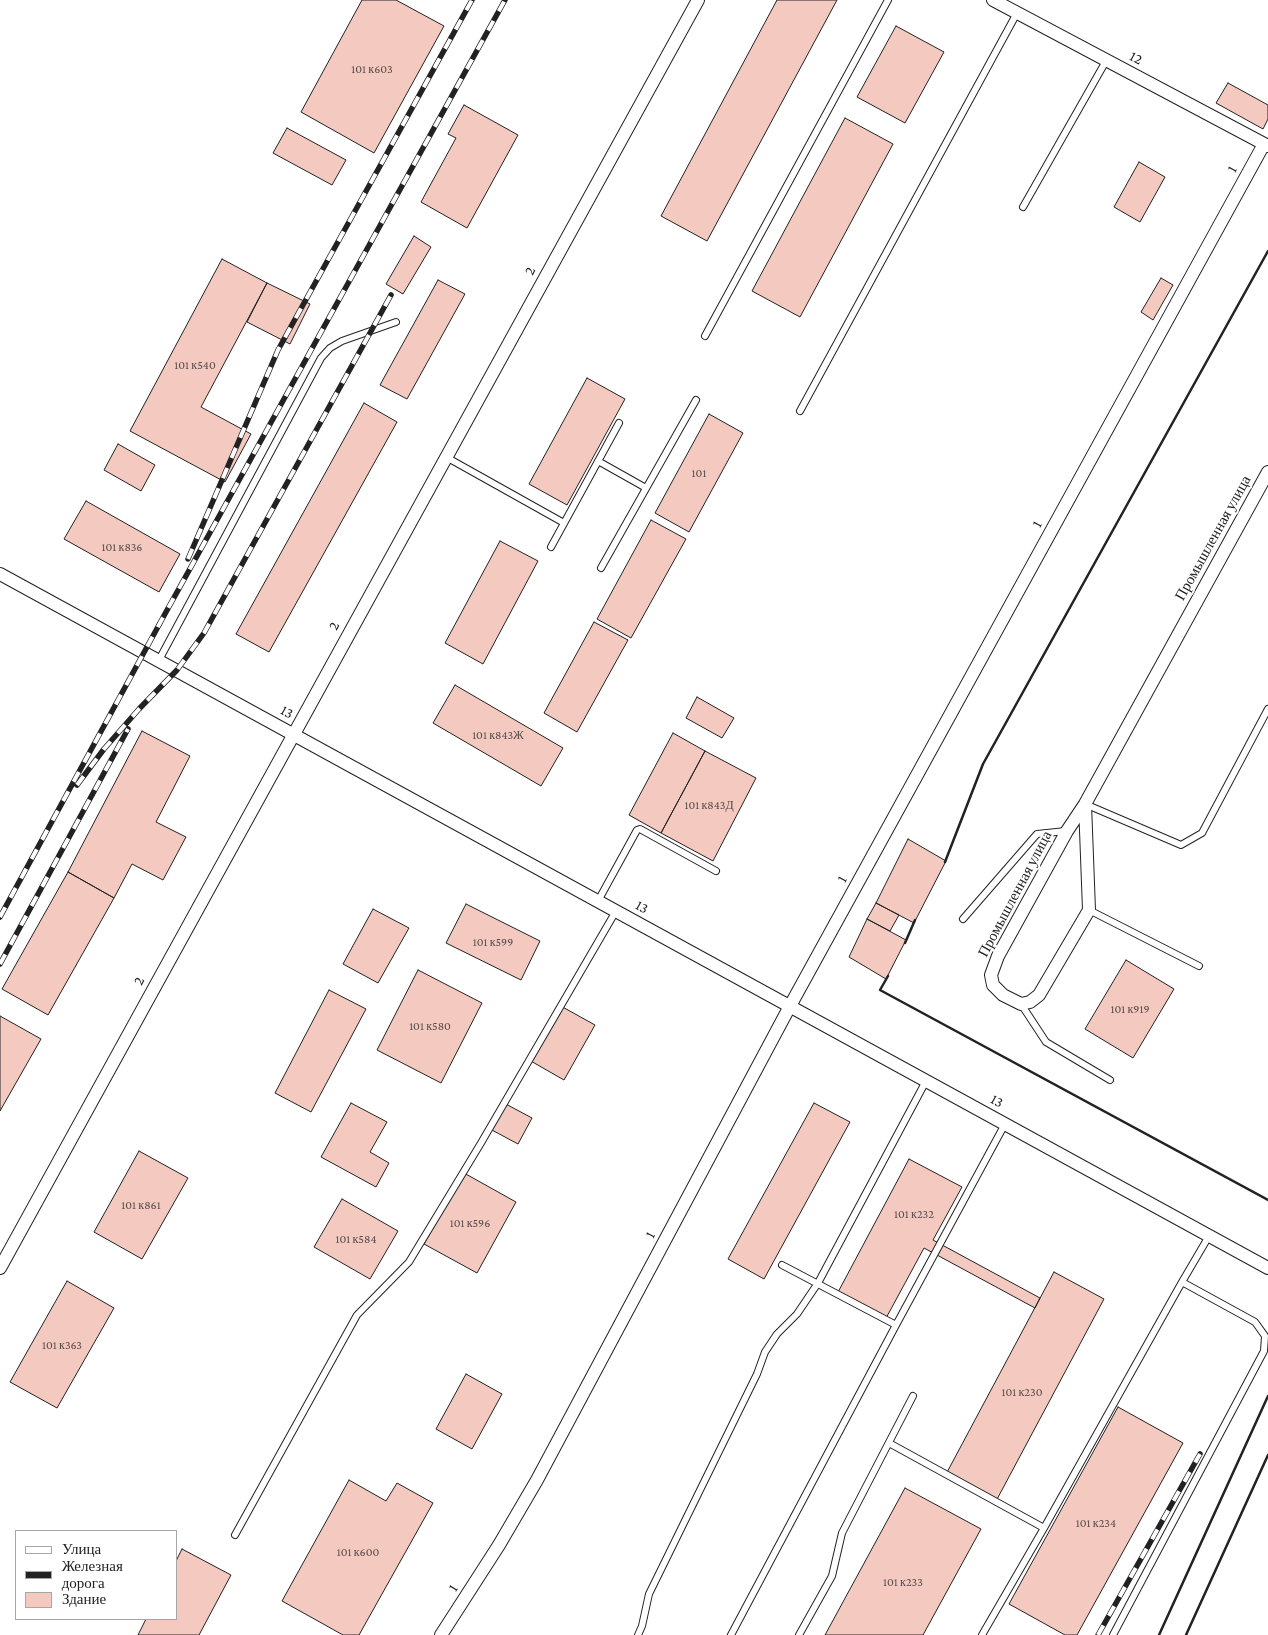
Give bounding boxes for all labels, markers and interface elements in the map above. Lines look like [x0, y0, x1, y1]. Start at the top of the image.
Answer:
street label: 12 [1126, 47, 1146, 69]
house number: 101 к603 [351, 62, 393, 76]
street label: 1 [1223, 162, 1241, 176]
street label: 2 [520, 264, 540, 278]
house number: 101 к540 [174, 358, 216, 372]
house number: 101 [692, 466, 706, 480]
street label: Промышленная улица [1171, 472, 1255, 604]
street label: 1 [1028, 517, 1046, 531]
house number: 101 к836 [102, 540, 142, 554]
street label: 2 [324, 619, 344, 633]
street label: 13 [277, 701, 297, 723]
house number: 101 к843Ж [472, 728, 524, 742]
house number: 101 к843Д [684, 798, 734, 812]
street label: Промышленная улица [974, 828, 1056, 960]
street label: 1 [833, 872, 851, 886]
street label: 13 [632, 896, 652, 918]
house number: 101 к599 [473, 935, 513, 949]
street label: 2 [129, 974, 149, 988]
house number: 101 к919 [1110, 1002, 1150, 1016]
house number: 101 к580 [409, 1019, 451, 1033]
street label: 13 [987, 1090, 1007, 1112]
house number: 101 к861 [121, 1198, 161, 1212]
house number: 101 к232 [894, 1207, 934, 1221]
house number: 101 к596 [450, 1216, 490, 1230]
street label: 1 [641, 1229, 659, 1241]
house number: 101 к584 [335, 1232, 377, 1246]
house number: 101 к363 [42, 1338, 82, 1352]
house number: 101 к230 [1001, 1385, 1043, 1399]
house number: 101 к234 [1076, 1516, 1116, 1530]
legend [15, 1530, 178, 1620]
text: Улица [62, 1541, 101, 1557]
house number: 101 к600 [337, 1545, 379, 1559]
text: Железная дорога [62, 1558, 123, 1591]
house number: 101 к233 [883, 1575, 923, 1589]
street label: 1 [444, 1581, 462, 1595]
text: Здание [62, 1591, 106, 1607]

